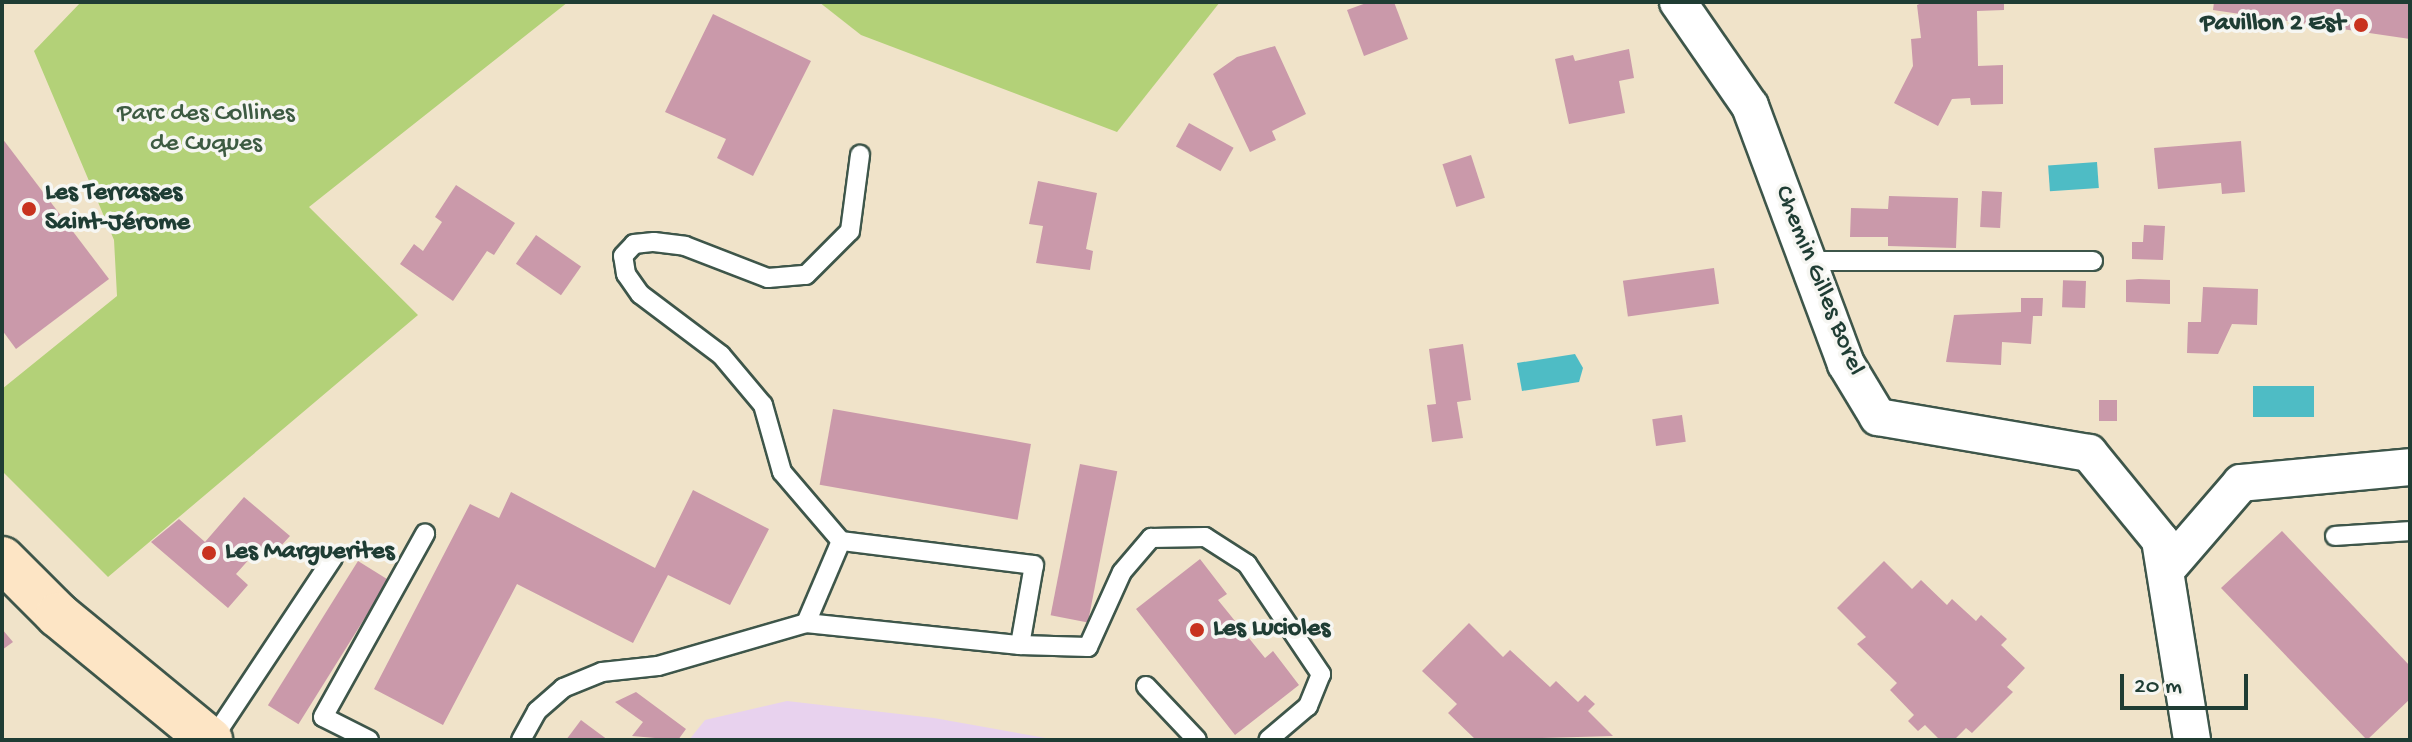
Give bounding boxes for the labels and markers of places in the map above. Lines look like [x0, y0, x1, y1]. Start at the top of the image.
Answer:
place label: Pavillon 2 Est [2200, 9, 2345, 41]
marker: Pavillon 2 Est [2352, 16, 2370, 34]
place label: Les Terrasses Saint-Jérome [45, 178, 190, 240]
marker: Les Terrasses Saint-Jérome [20, 200, 38, 218]
place label: Les Marguerites [225, 537, 394, 569]
marker: Les Marguerites [200, 544, 218, 562]
place label: Les Lucioles [1213, 614, 1330, 646]
marker: Les Lucioles [1188, 621, 1206, 639]

